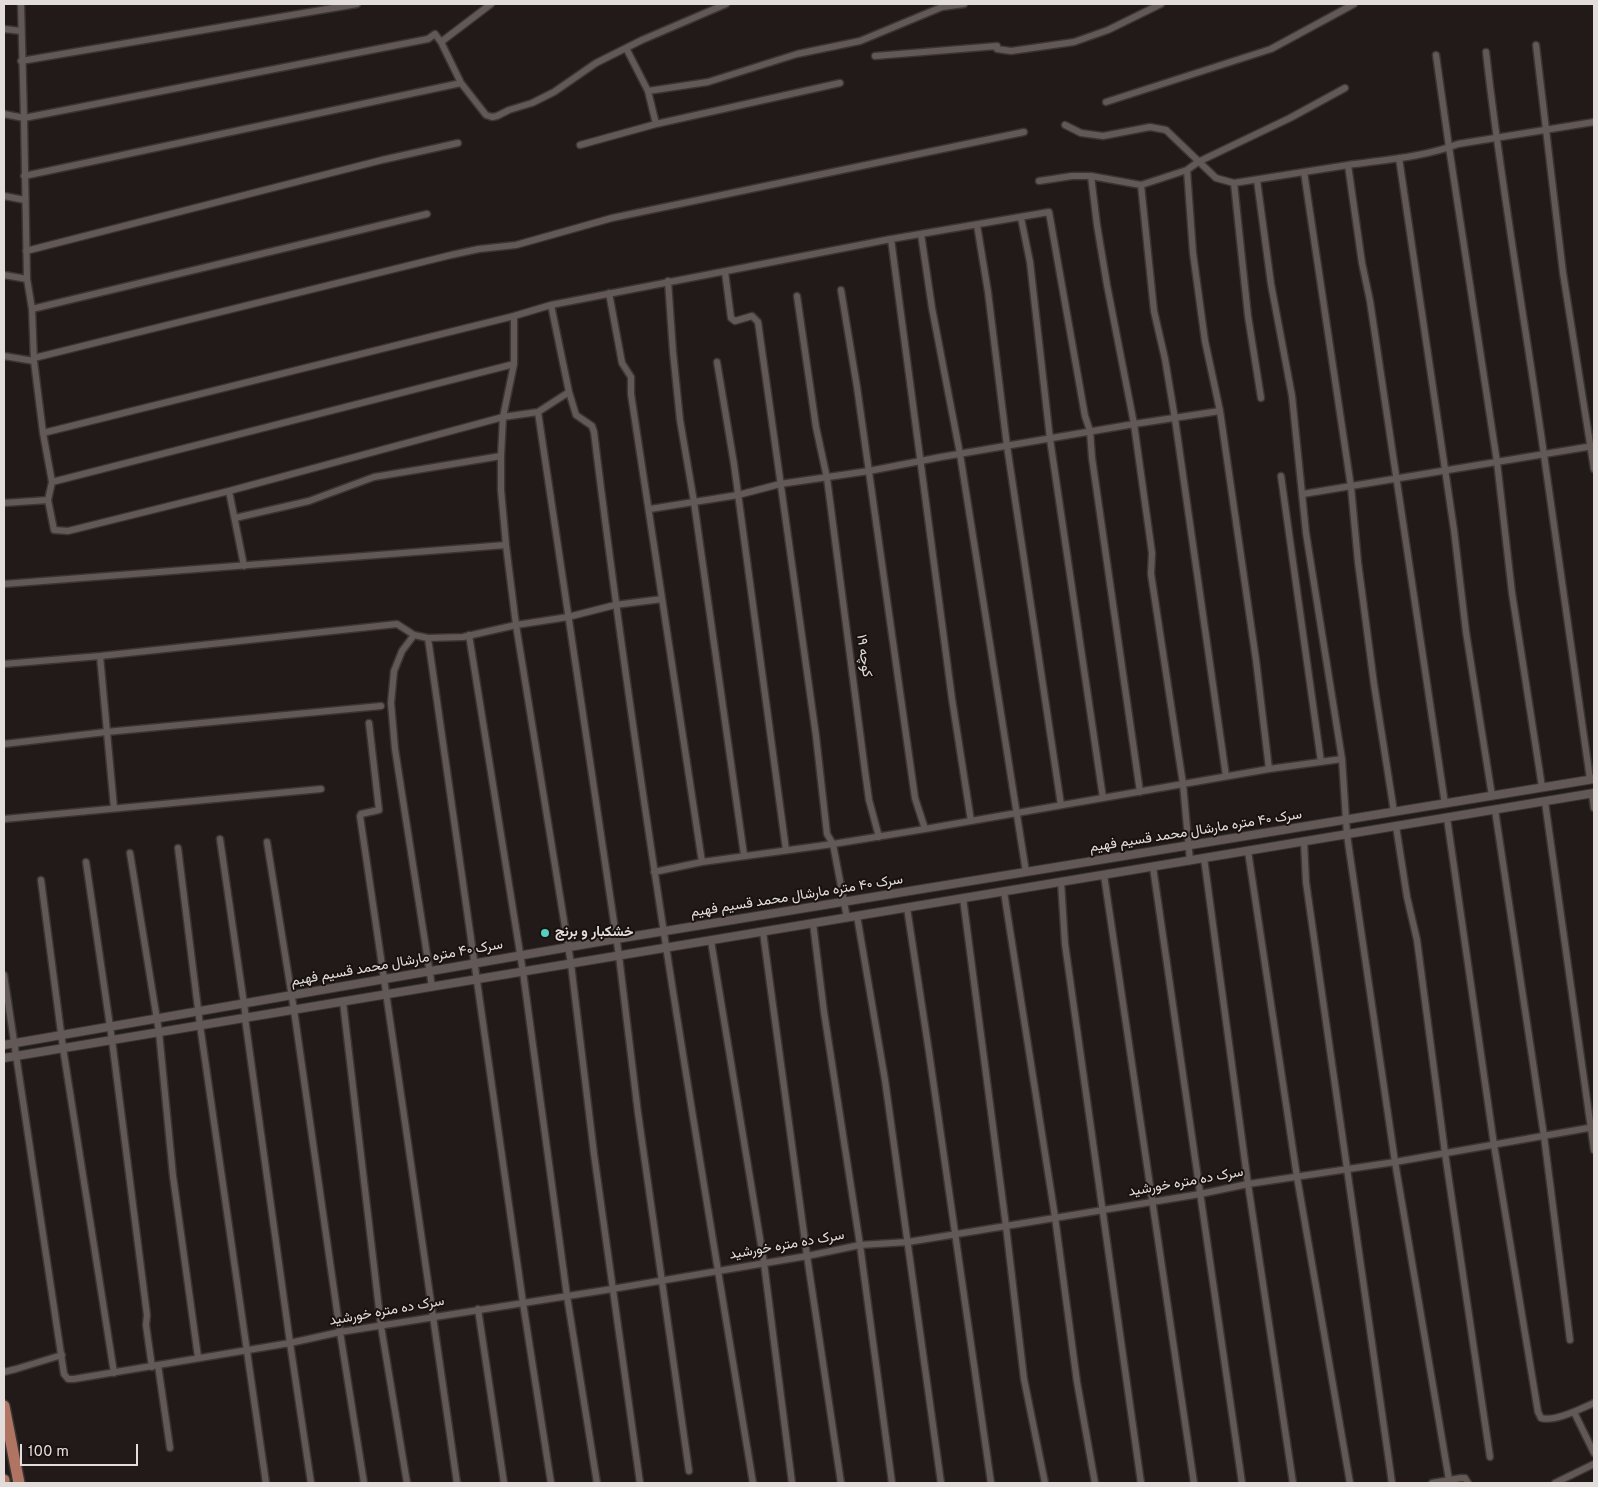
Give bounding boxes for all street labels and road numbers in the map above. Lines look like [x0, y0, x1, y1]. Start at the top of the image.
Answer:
street label: کوچه ۱۹ [852, 633, 874, 679]
street label: سرک ۴۰ متره مارشال محمد قسیم فهیم [1089, 807, 1303, 857]
street label: سرک ۴۰ متره مارشال محمد قسیم فهیم [690, 872, 904, 922]
street label: سرک ۴۰ متره مارشال محمد قسیم فهیم [290, 937, 504, 991]
street label: سرک ده متره خورشید [1127, 1165, 1245, 1201]
street label: سرک ده متره خورشید [728, 1228, 846, 1264]
street label: سرک ده متره خورشید [328, 1294, 446, 1330]

